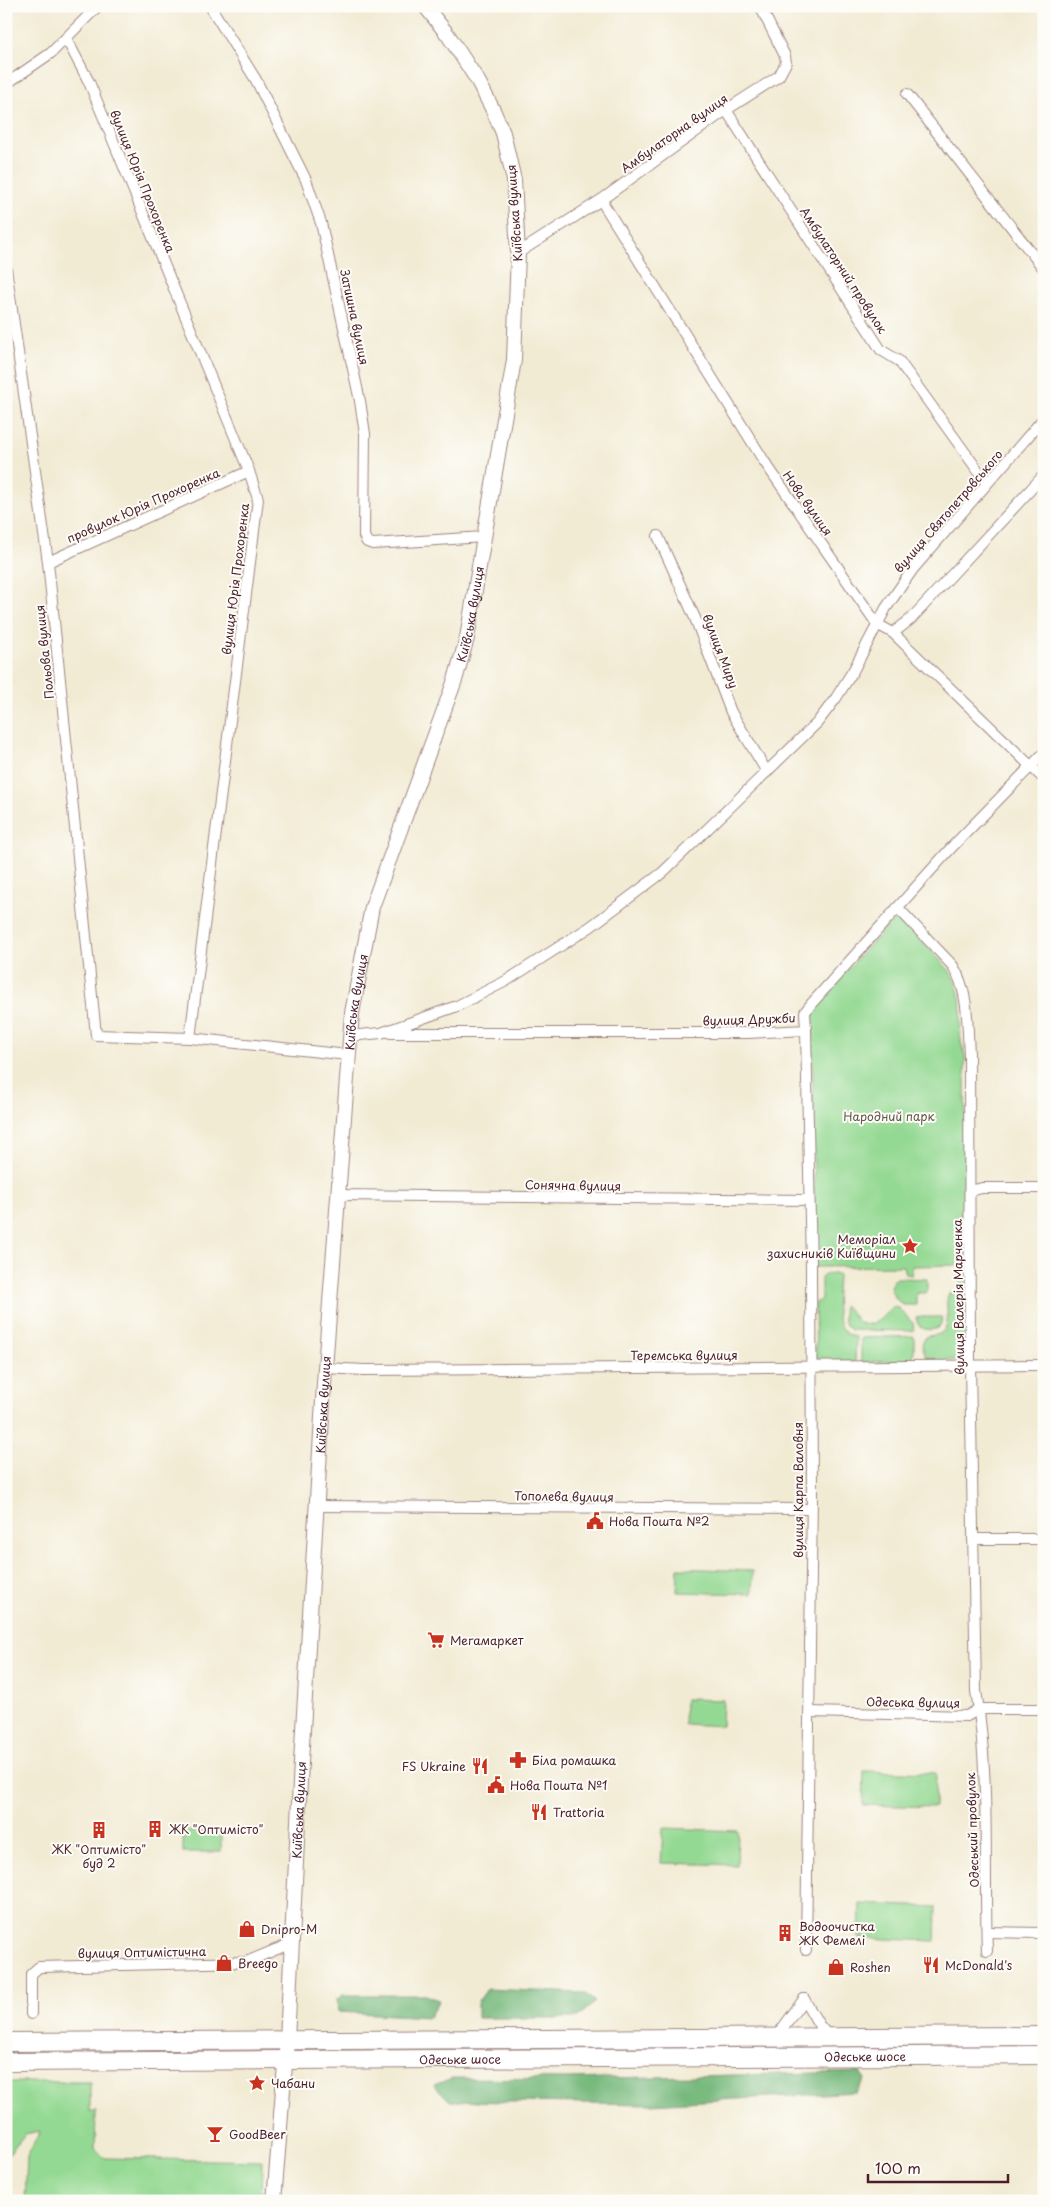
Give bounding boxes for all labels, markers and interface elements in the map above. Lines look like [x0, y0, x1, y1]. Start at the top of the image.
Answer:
street label: Амбулаторна вулиця [617, 89, 731, 177]
street label: вулиця Юрія Прохоренка [106, 107, 180, 256]
street label: Київська вулиця [502, 164, 526, 262]
street label: Амбулаторний провулок [796, 203, 892, 338]
street label: Затишна вулиця [336, 268, 374, 366]
street label: вулиця Святопетровського [889, 445, 1007, 576]
street label: провулок Юрія Прохоренка [64, 463, 223, 547]
street label: Нова вулиця [779, 467, 837, 539]
street label: вулиця Юрія Прохоренка [217, 502, 253, 656]
street label: Київська вулиця [452, 565, 488, 664]
street label: Польова вулиця [30, 604, 58, 700]
street label: вулиця Миру [699, 611, 743, 691]
street label: Київська вулиця [340, 952, 372, 1051]
street label: вулиця Дружби [702, 1008, 796, 1030]
park label: Народний парк [843, 1107, 936, 1125]
street label: Сонячна вулиця [525, 1175, 621, 1195]
street label: вулиця Валерія Марченка [948, 1219, 968, 1375]
place label: Меморіал захисників Київщини [767, 1230, 896, 1262]
place icon: Меморіал захисників Київщини [900, 1236, 920, 1256]
street label: Теремська вулиця [630, 1346, 738, 1364]
street label: Київська вулиця [311, 1355, 335, 1454]
street label: вулиця Карпа Валовня [789, 1422, 807, 1558]
street label: Тополева вулиця [514, 1486, 614, 1506]
public building icon: Нова Пошта №2 [585, 1511, 605, 1531]
place label: Нова Пошта №2 [609, 1512, 709, 1530]
supermarket icon: Мегамаркет [426, 1630, 446, 1650]
place label: Мегамаркет [450, 1631, 524, 1649]
street label: Одеська вулиця [866, 1692, 960, 1712]
pharmacy icon: Біла ромашка [508, 1750, 528, 1770]
place label: Біла ромашка [532, 1751, 617, 1769]
restaurant icon: FS Ukraine [470, 1756, 490, 1776]
place label: FS Ukraine [402, 1757, 466, 1775]
street label: Київська вулиця [287, 1761, 310, 1859]
street label: Одеський провулок [961, 1771, 983, 1888]
public building icon: Нова Пошта №1 [486, 1775, 506, 1795]
place label: Нова Пошта №1 [510, 1776, 607, 1794]
restaurant icon: Trattoria [529, 1802, 549, 1822]
place label: Trattoria [553, 1803, 605, 1821]
building icon: ЖК "Оптимісто" [145, 1819, 165, 1839]
building icon: ЖК "Оптимісто" буд 2 [89, 1820, 109, 1840]
place label: ЖК "Оптимісто" [168, 1820, 264, 1838]
place label: ЖК "Оптимісто" буд 2 [51, 1840, 146, 1872]
place label: Водоочистка ЖК Фемелі [799, 1917, 875, 1949]
shop icon: Dnipro-M [237, 1919, 257, 1939]
place label: Dnipro-M [261, 1920, 317, 1938]
building icon: Водоочистка ЖК Фемелі [775, 1923, 795, 1943]
street label: вулиця Оптимістична [78, 1942, 207, 1962]
shop icon: Breego [214, 1953, 234, 1973]
place label: Breego [238, 1954, 278, 1972]
restaurant icon: McDonald's [921, 1955, 941, 1975]
place label: McDonald's [945, 1956, 1013, 1974]
shop icon: Roshen [826, 1957, 846, 1977]
place label: Roshen [850, 1958, 891, 1976]
street label: Одеське шосе [824, 2047, 906, 2065]
street label: Одеське шосе [419, 2050, 501, 2068]
place icon: Чабани [247, 2073, 267, 2093]
place label: Чабани [271, 2074, 315, 2092]
bar icon: GoodBeer [205, 2124, 225, 2144]
place label: GoodBeer [229, 2125, 286, 2143]
scale bar [868, 2152, 1008, 2184]
text: 100 m [875, 2156, 921, 2179]

